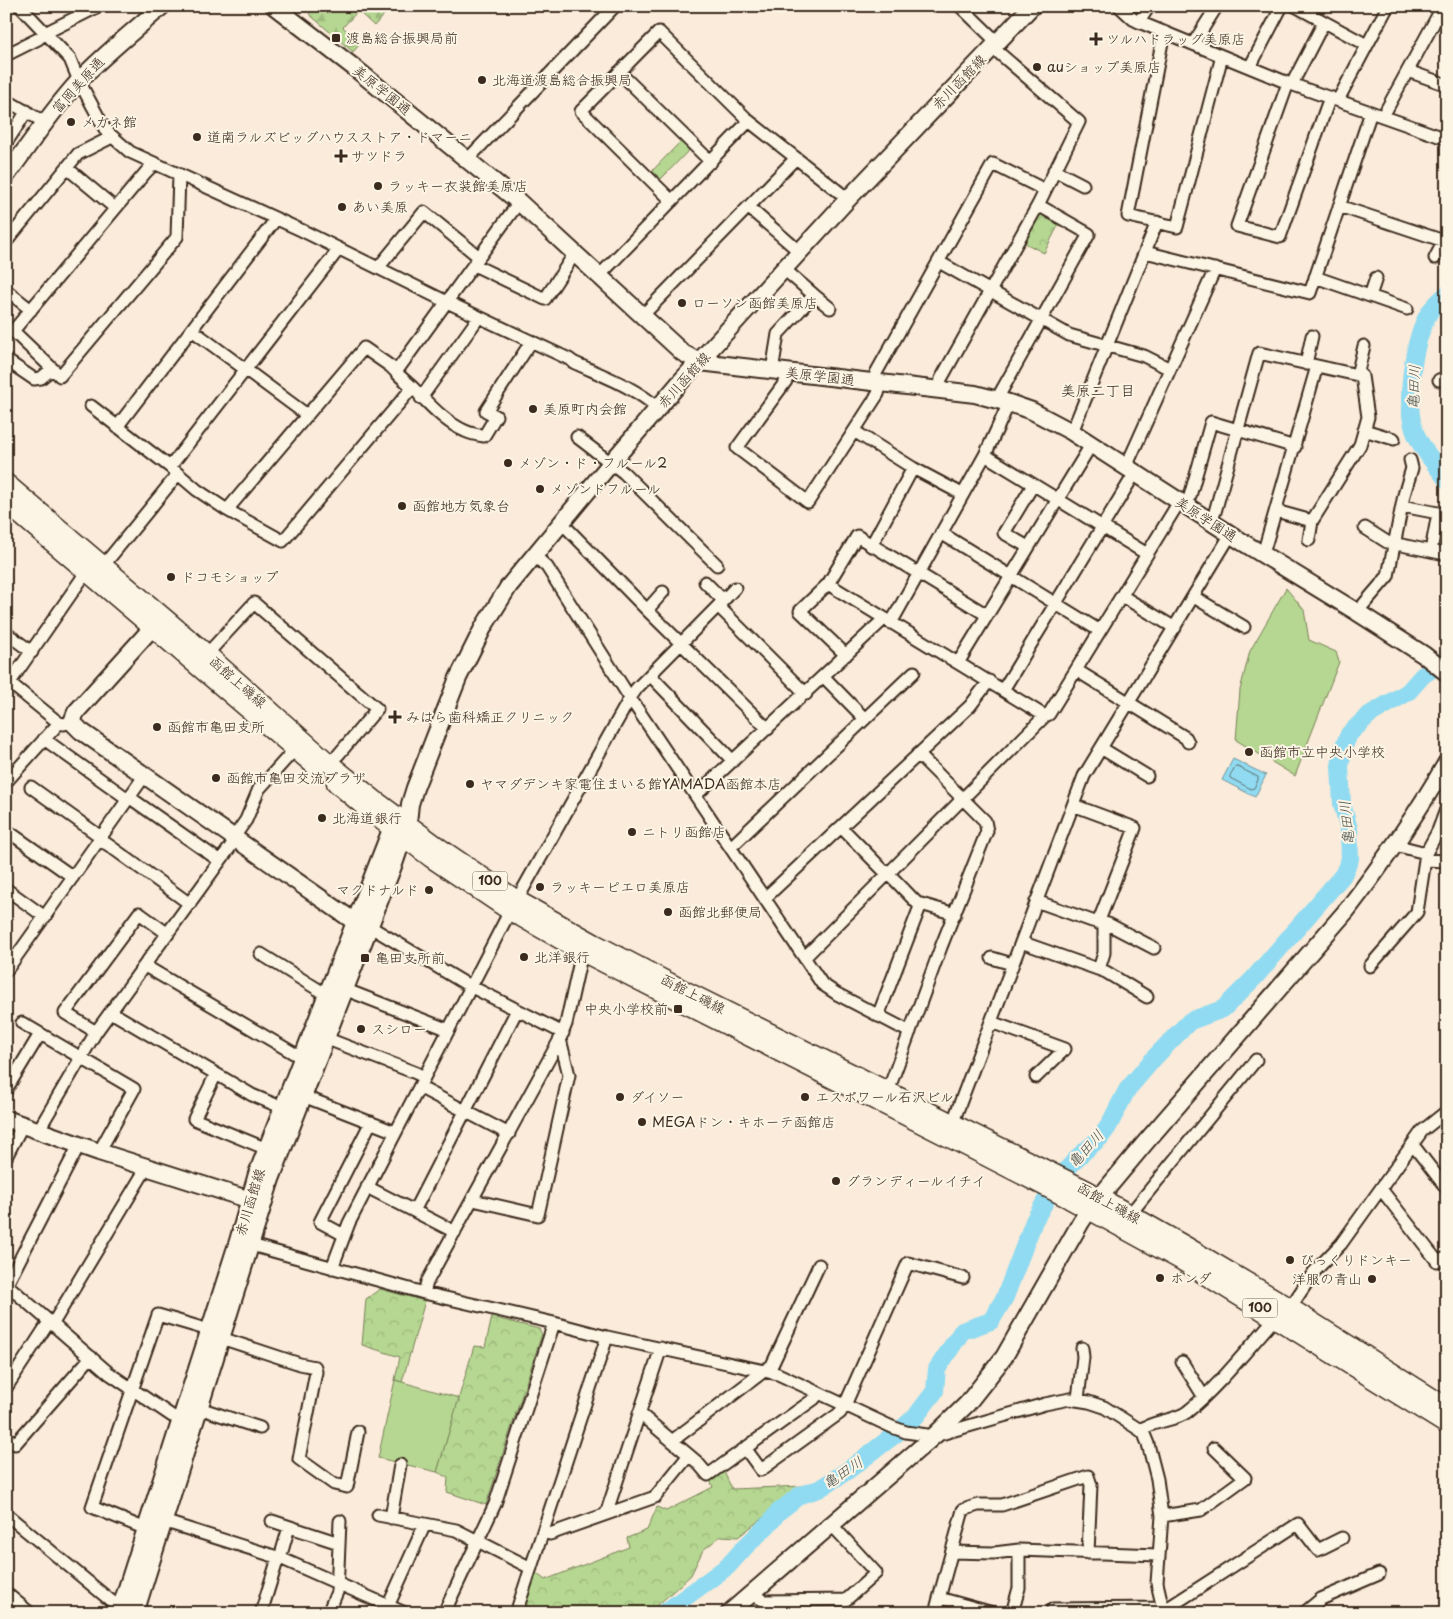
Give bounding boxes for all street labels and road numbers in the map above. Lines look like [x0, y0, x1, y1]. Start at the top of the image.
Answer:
street label: 赤川函館線 [927, 49, 991, 114]
street label: 富岡美原通 [46, 52, 109, 118]
street label: 美原学園通 [349, 59, 416, 120]
street label: 赤川函館線 [652, 347, 715, 413]
street label: 美原学園通 [784, 361, 856, 390]
street label: 美原学園通 [1171, 491, 1241, 546]
street label: 函館上磯線 [205, 651, 272, 713]
road number: 100 [472, 871, 508, 890]
street label: 函館上磯線 [657, 968, 729, 1019]
street label: 赤川函館線 [229, 1165, 270, 1238]
street label: 函館上磯線 [1074, 1176, 1145, 1229]
road number: 100 [1242, 1299, 1278, 1318]

